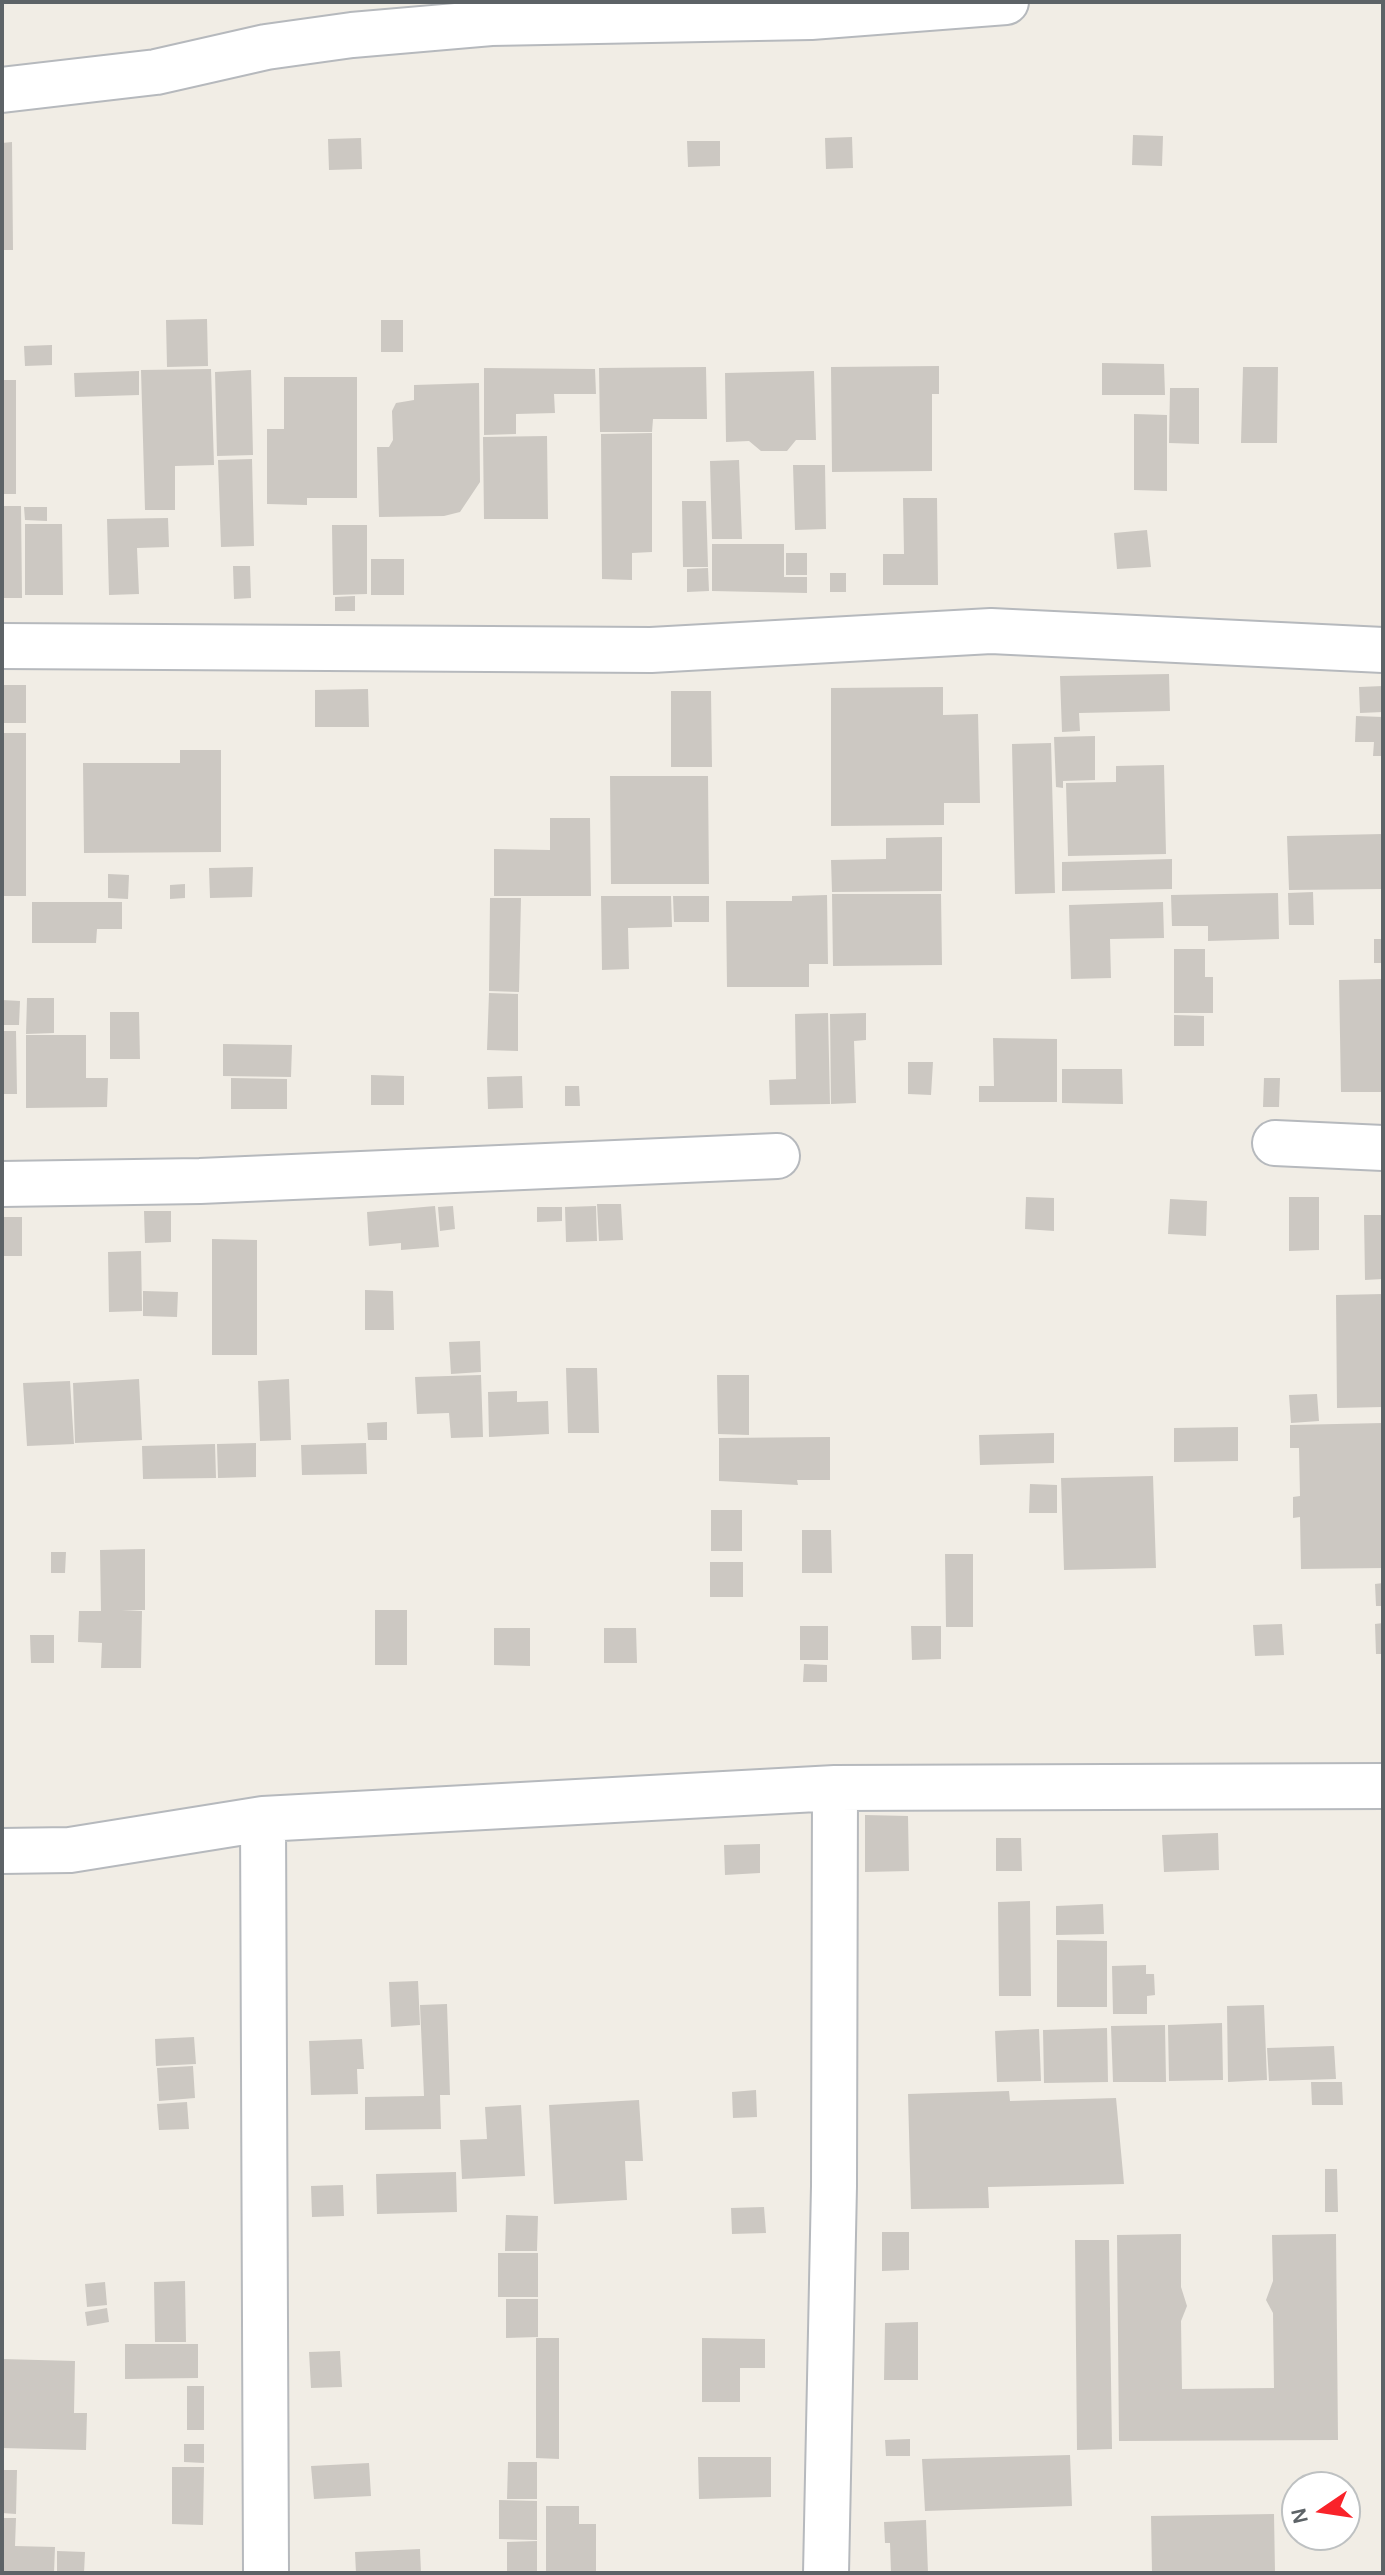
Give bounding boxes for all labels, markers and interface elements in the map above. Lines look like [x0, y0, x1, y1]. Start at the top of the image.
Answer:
north arrow [1281, 2471, 1361, 2551]
text: N [1285, 2505, 1314, 2527]

